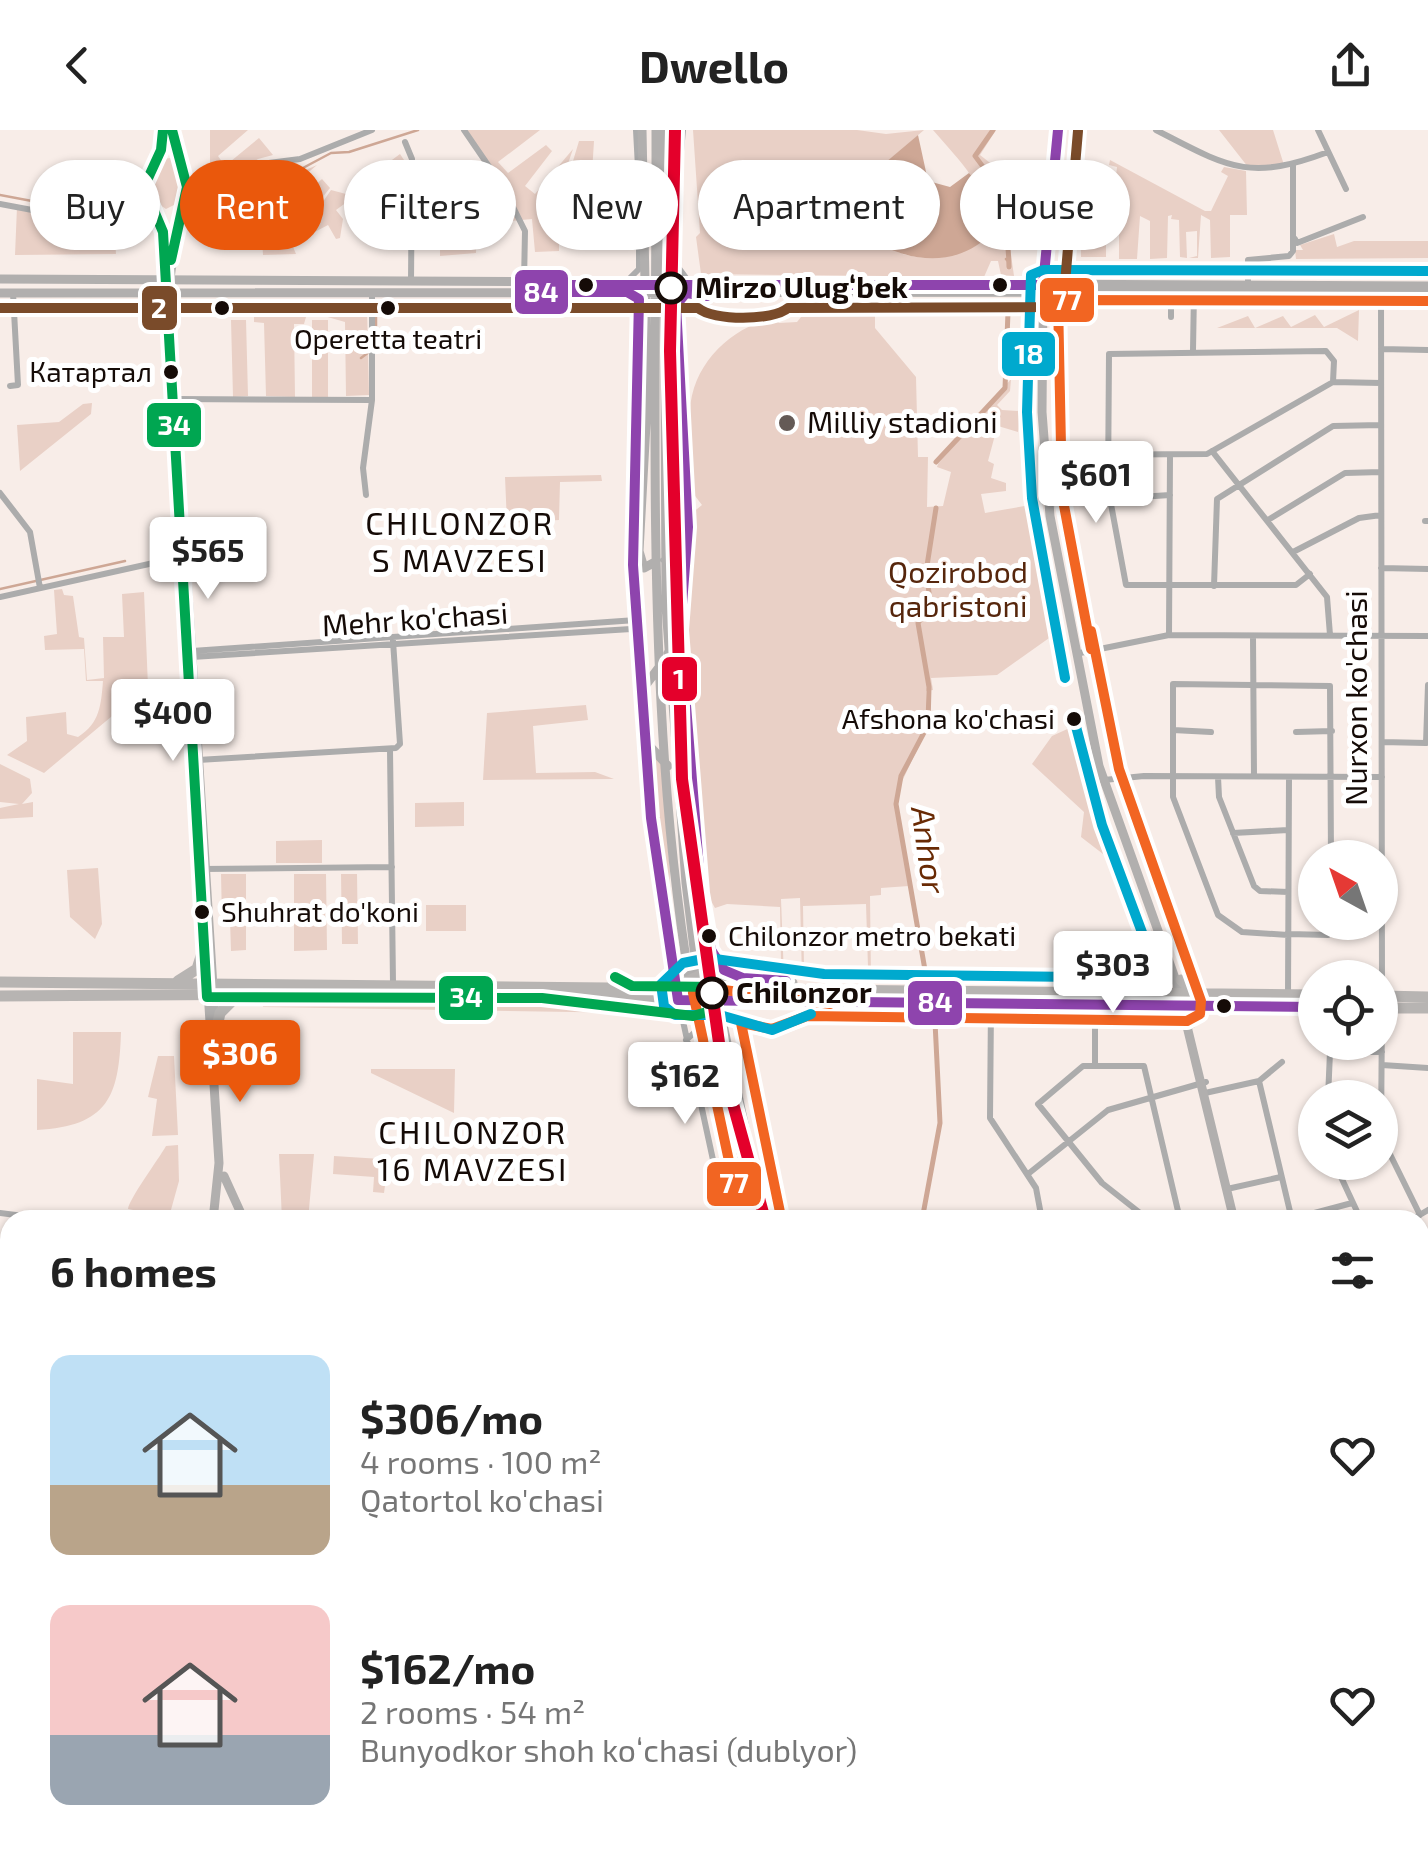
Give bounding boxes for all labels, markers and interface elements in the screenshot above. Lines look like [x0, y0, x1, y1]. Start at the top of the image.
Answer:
icon: back [50, 38, 105, 93]
text: Dwello [639, 38, 789, 92]
icon: share [1323, 38, 1378, 93]
chip: Buy [30, 160, 160, 250]
chip: Rent [180, 160, 324, 250]
chip: Filters [344, 160, 516, 250]
chip: New [536, 160, 678, 250]
chip: Apartment [698, 160, 940, 250]
chip: House [960, 160, 1130, 250]
line badge: 84 [513, 268, 570, 316]
place label: Mirzo Ulugʻbek [695, 268, 908, 304]
marker: Mirzo Ulugʻbek [656, 273, 686, 303]
text: 84 [523, 274, 559, 308]
unlabelled marker [576, 275, 596, 295]
unlabelled marker [990, 275, 1010, 295]
line badge: 77 [1038, 276, 1096, 324]
text: 77 [1052, 282, 1082, 316]
line badge: 2 [140, 284, 179, 332]
text: 2 [151, 290, 167, 324]
unlabelled marker [212, 298, 232, 318]
marker: Operetta teatri [378, 298, 398, 318]
place label: Operetta teatri [294, 321, 482, 355]
line badge: 18 [1000, 330, 1057, 378]
text: 18 [1014, 336, 1044, 370]
place label: Катартал [29, 354, 152, 388]
marker: Катартал [161, 362, 181, 382]
line badge: 34 [145, 401, 203, 449]
place label: Milliy stadioni [807, 403, 998, 439]
text: 34 [157, 407, 191, 441]
marker: Milliy stadioni [776, 412, 798, 434]
pin: $601 [1037, 441, 1155, 526]
text: $601 [1060, 454, 1132, 492]
district label: CHILONZOR S MAVZESI [365, 503, 555, 578]
pin: $565 [149, 517, 267, 602]
text: $565 [172, 530, 244, 568]
park label: Qozirobod qabristoni [888, 553, 1028, 623]
street label: Nurxon ko'chasi [1337, 590, 1373, 806]
street label: Mehr ko'chasi [321, 594, 509, 642]
line badge: 1 [660, 655, 699, 703]
text: 1 [673, 661, 685, 695]
pin: $400 [114, 679, 232, 764]
text: $400 [133, 692, 213, 730]
place label: Afshona ko'chasi [842, 701, 1055, 735]
marker: Afshona ko'chasi [1064, 709, 1084, 729]
water label: Anhor [905, 803, 955, 897]
north arrow [1298, 840, 1398, 940]
map controls [1298, 840, 1398, 1180]
place label: Shuhrat do'koni [221, 894, 419, 928]
marker: Shuhrat do'koni [192, 902, 212, 922]
place label: Chilonzor metro bekati [728, 918, 1016, 952]
marker: Chilonzor metro bekati [699, 926, 719, 946]
pin: $303 [1054, 931, 1172, 1016]
text: $303 [1075, 944, 1151, 982]
button: locate [1298, 960, 1398, 1060]
place label: Chilonzor [736, 973, 872, 1009]
line badge: 34 [437, 974, 495, 1022]
marker: Chilonzor [697, 978, 727, 1008]
text: 34 [449, 979, 483, 1013]
line badge: 84 [906, 979, 964, 1027]
text: 84 [917, 984, 953, 1018]
unlabelled marker [1214, 996, 1234, 1016]
pin: $306 [181, 1020, 299, 1105]
text: $306 [202, 1033, 278, 1071]
pin: $162 [626, 1042, 744, 1127]
text: $162 [650, 1055, 720, 1093]
button: layers [1298, 1080, 1398, 1180]
district label: CHILONZOR 16 MAVZESI [377, 1112, 569, 1187]
line badge: 77 [705, 1160, 763, 1208]
text: 77 [719, 1165, 749, 1199]
icon: filters [1325, 1243, 1380, 1298]
text: 6 homes [50, 1245, 217, 1295]
text: $306/mo [360, 1392, 543, 1442]
icon: home [130, 1395, 250, 1515]
icon: heart [1325, 1428, 1380, 1483]
text: 4 rooms · 100 m² [360, 1442, 601, 1480]
text: Qatortol ko'chasi [360, 1480, 604, 1518]
text: $162/mo [360, 1642, 535, 1692]
icon: home [130, 1645, 250, 1765]
icon: heart [1325, 1678, 1380, 1733]
text: 2 rooms · 54 m² [360, 1692, 585, 1730]
text: Bunyodkor shoh koʻchasi (dublyor) [360, 1730, 857, 1768]

